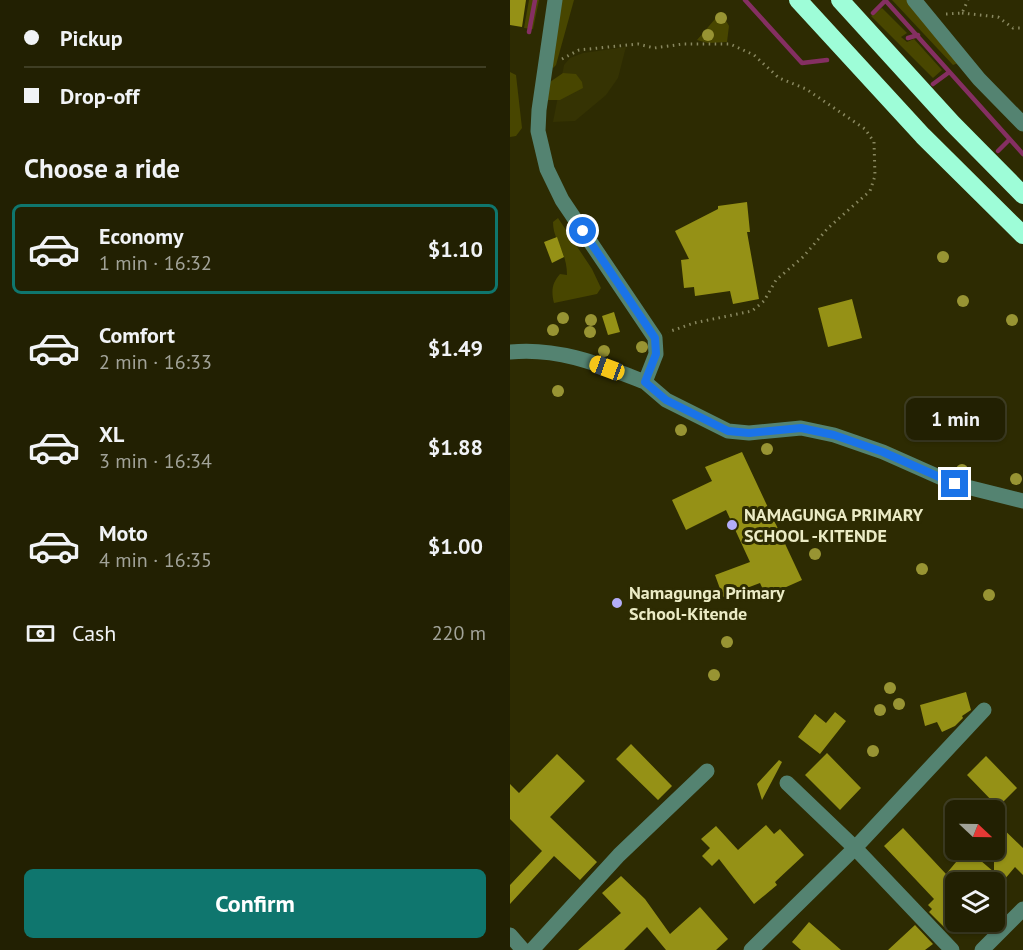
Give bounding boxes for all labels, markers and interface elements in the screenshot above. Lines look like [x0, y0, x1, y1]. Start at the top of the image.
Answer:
text: Pickup [60, 24, 123, 52]
text: Drop-off [60, 82, 139, 110]
text: Choose a ride [24, 151, 180, 185]
route start [569, 217, 596, 244]
icon: car [27, 222, 81, 276]
text: Economy [99, 222, 183, 250]
text: $1.10 [428, 235, 483, 263]
text: 1 min · 16:32 [99, 250, 212, 276]
icon: car [27, 321, 81, 375]
text: Comfort [99, 321, 175, 349]
text: $1.49 [428, 334, 483, 362]
text: 2 min · 16:33 [99, 349, 212, 375]
car [587, 353, 627, 383]
callout: 1 min [906, 397, 1004, 439]
text: 1 min [931, 406, 980, 432]
icon: car [27, 420, 81, 474]
text: XL [99, 420, 124, 448]
text: $1.88 [428, 433, 483, 461]
text: 3 min · 16:34 [99, 448, 212, 474]
route end [941, 470, 968, 497]
place label: NAMAGUNGA PRIMARY SCHOOL -KITENDE [744, 503, 923, 547]
marker: NAMAGUNGA PRIMARY SCHOOL -KITENDE [725, 518, 739, 532]
icon: car [27, 519, 81, 573]
text: Moto [99, 519, 148, 547]
text: $1.00 [428, 532, 483, 560]
text: 4 min · 16:35 [99, 547, 212, 573]
place label: Namagunga Primary School-Kitende [629, 581, 785, 625]
marker: Namagunga Primary School-Kitende [610, 596, 624, 610]
icon: cash [24, 617, 57, 650]
text: Cash [72, 619, 116, 647]
text: 220 m [432, 620, 486, 646]
north arrow [945, 800, 1005, 860]
map controls [945, 800, 1005, 932]
button: Confirm [24, 869, 486, 938]
button: layers [945, 872, 1005, 932]

